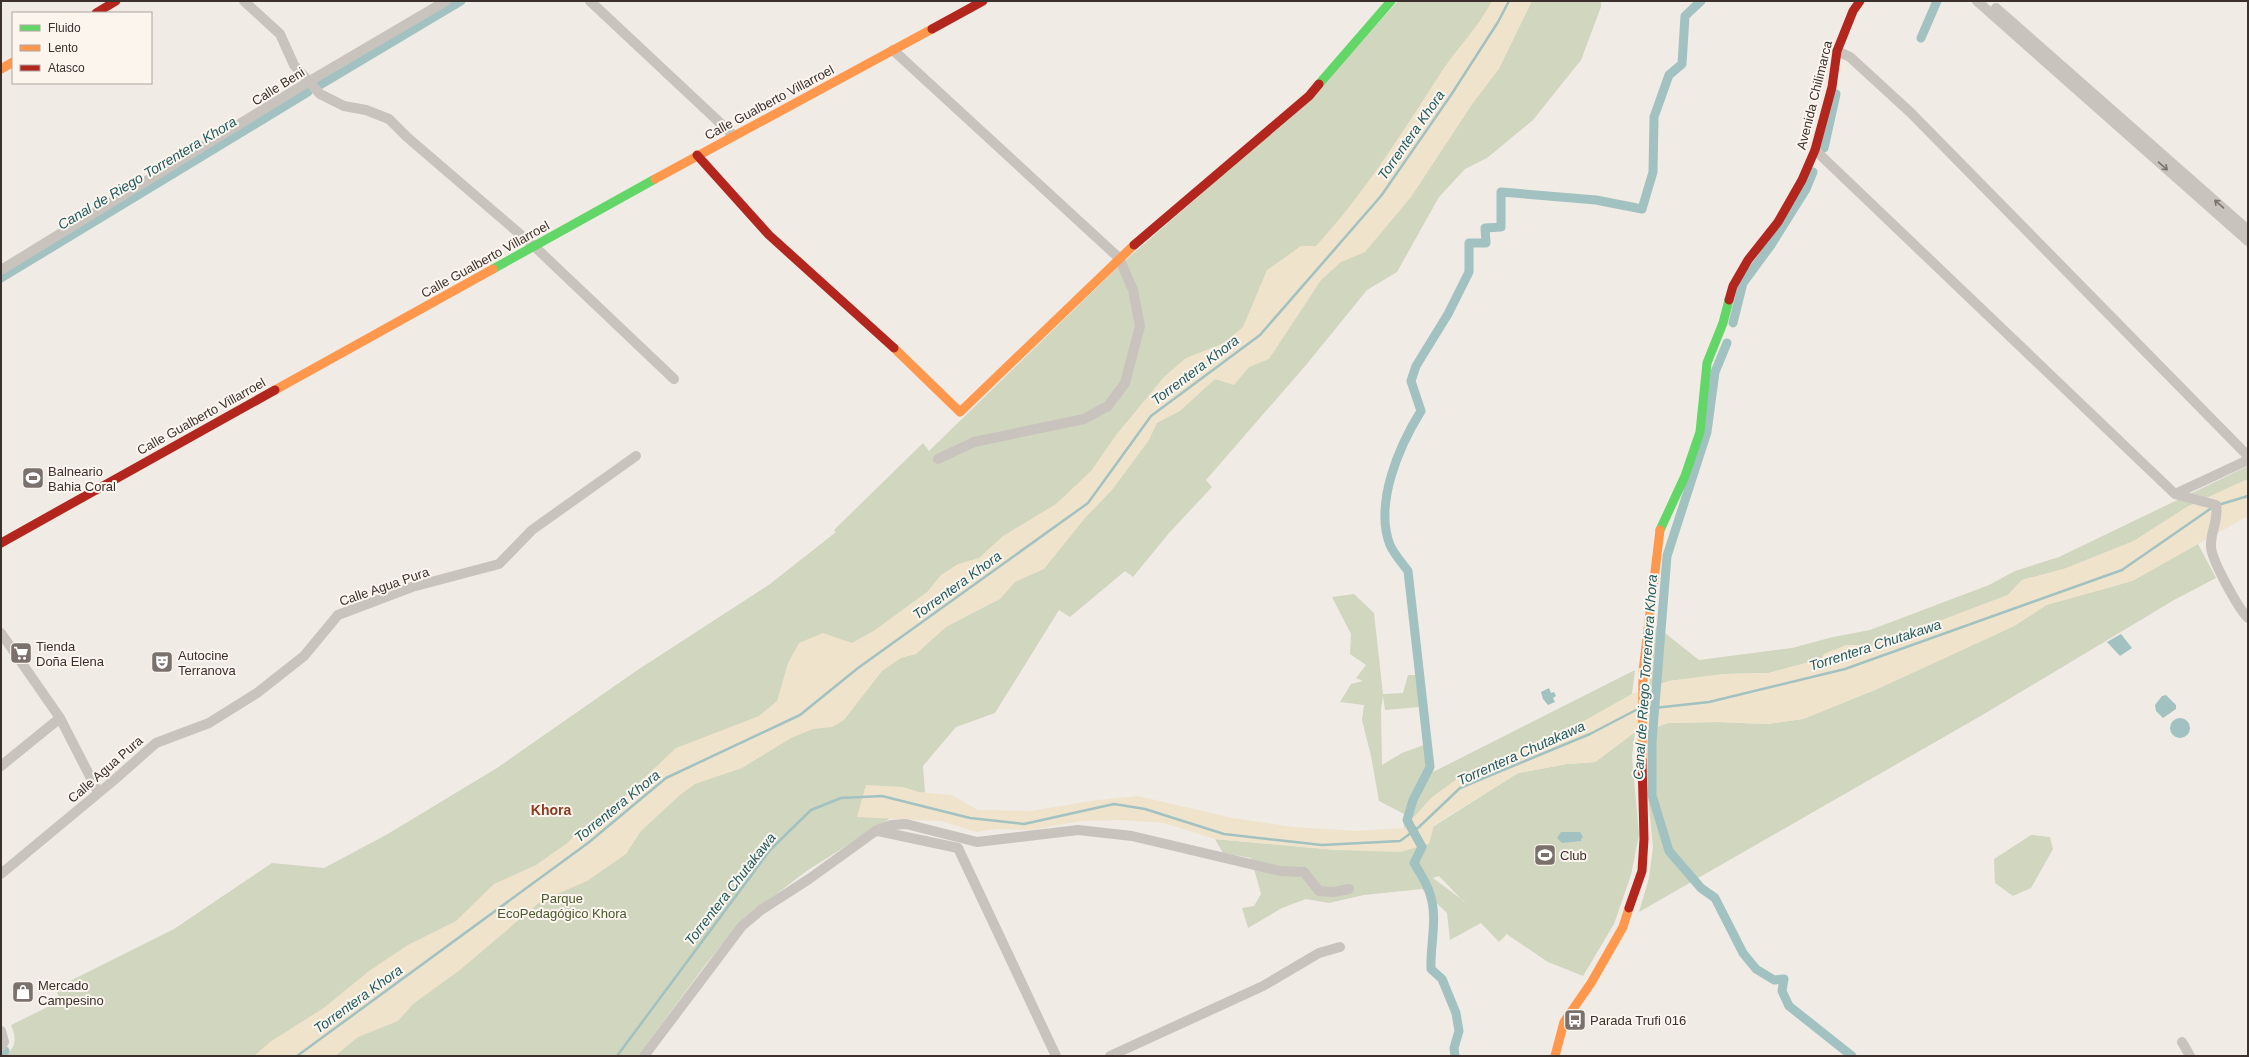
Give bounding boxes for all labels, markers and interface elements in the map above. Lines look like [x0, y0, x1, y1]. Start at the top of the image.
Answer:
legend [12, 12, 152, 84]
text: Fluido [48, 21, 81, 35]
street label: Avenida Chilimarca [1794, 38, 1835, 151]
text: Lento [48, 41, 78, 55]
text: Atasco [48, 61, 85, 75]
street label: Calle Gualberto Villarroel [702, 62, 837, 143]
street label: Calle Beni [249, 64, 307, 108]
water label: Torrentera Khora [1374, 87, 1448, 183]
water label: Canal de Riego Torrentera Khora [55, 113, 239, 233]
one-way arrow [2158, 162, 2168, 171]
one-way arrow [2213, 200, 2224, 209]
street label: Calle Gualberto Villarroel [419, 218, 552, 301]
water label: Torrentera Khora [1148, 332, 1242, 408]
street label: Calle Gualberto Villarroel [135, 375, 268, 458]
place label: Balneario Bahia Coral [48, 464, 116, 494]
sports icon: Balneario Bahia Coral [20, 465, 46, 491]
water label: Torrentera Khora [910, 547, 1004, 622]
street label: Calle Agua Pura [337, 564, 432, 609]
water label: Canal de Riego Torrentera Khora [1630, 574, 1660, 780]
water label: Torrentera Chutakawa [1807, 616, 1943, 674]
place label: Tienda Doña Elena [36, 639, 105, 669]
supermarket icon: Tienda Doña Elena [8, 640, 34, 666]
place label: Autocine Terranova [178, 648, 237, 678]
theatre icon: Autocine Terranova [149, 649, 175, 675]
water label: Torrentera Chutakawa [1455, 718, 1587, 788]
street label: Calle Agua Pura [65, 732, 146, 806]
water label: Torrentera Khora [571, 767, 663, 845]
district label: Khora [531, 802, 571, 818]
water label: Torrentera Chutakawa [681, 830, 779, 948]
sports icon: Club [1532, 842, 1558, 868]
place label: Club [1560, 848, 1587, 863]
park label: Parque EcoPedagógico Khora [497, 891, 627, 921]
water label: Torrentera Khora [311, 961, 405, 1036]
place label: Mercado Campesino [38, 978, 104, 1008]
shop icon: Mercado Campesino [10, 979, 36, 1005]
bus stop icon: Parada Trufi 016 [1562, 1007, 1588, 1033]
place label: Parada Trufi 016 [1590, 1013, 1686, 1028]

